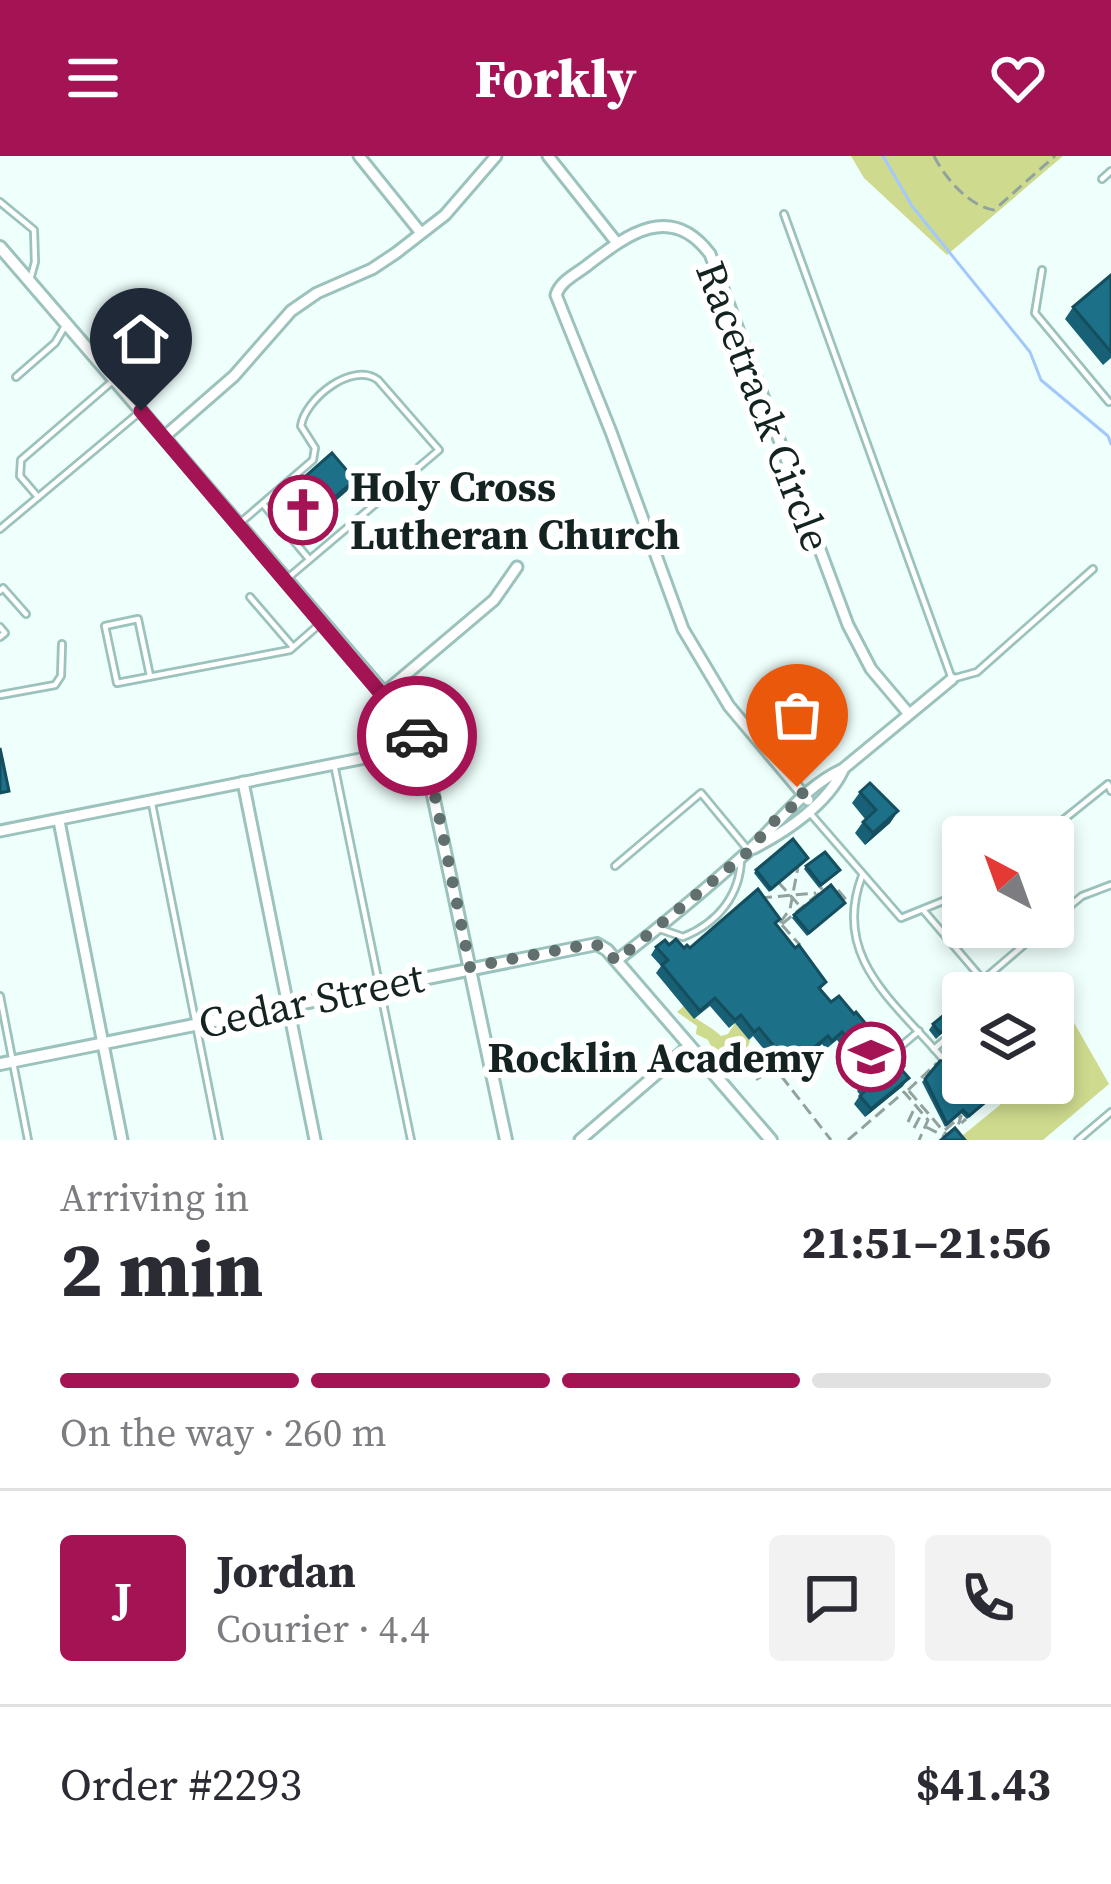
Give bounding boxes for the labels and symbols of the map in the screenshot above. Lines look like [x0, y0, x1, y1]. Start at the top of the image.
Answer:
street label: Racetrack Circle [682, 253, 846, 559]
pin [90, 288, 192, 411]
place label: Holy Cross Lutheran Church [350, 457, 680, 563]
church icon: Holy Cross Lutheran Church [268, 475, 338, 545]
pin [746, 664, 848, 787]
courier [357, 676, 477, 796]
north arrow [942, 816, 1074, 948]
street label: Cedar Street [193, 948, 429, 1052]
school or university icon: Rocklin Academy [836, 1022, 906, 1092]
place label: Rocklin Academy [488, 1028, 825, 1086]

